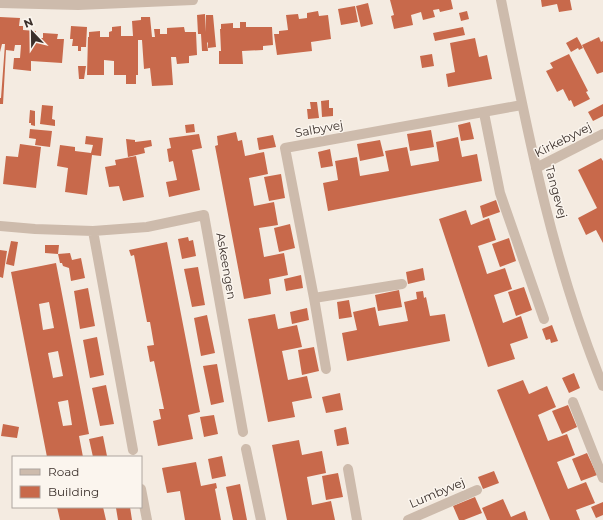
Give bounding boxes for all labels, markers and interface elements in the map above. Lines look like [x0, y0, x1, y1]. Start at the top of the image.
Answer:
north arrow [12, 12, 52, 52]
text: N [22, 15, 35, 31]
street label: Salbyvej [294, 117, 344, 140]
street label: Kirkebyvej [532, 119, 594, 160]
street label: Tangevej [542, 164, 571, 220]
street label: Askeengen [213, 231, 240, 300]
legend [12, 456, 142, 508]
text: Road [48, 464, 79, 479]
street label: Lumbyvej [407, 474, 467, 511]
text: Building [48, 484, 99, 499]

